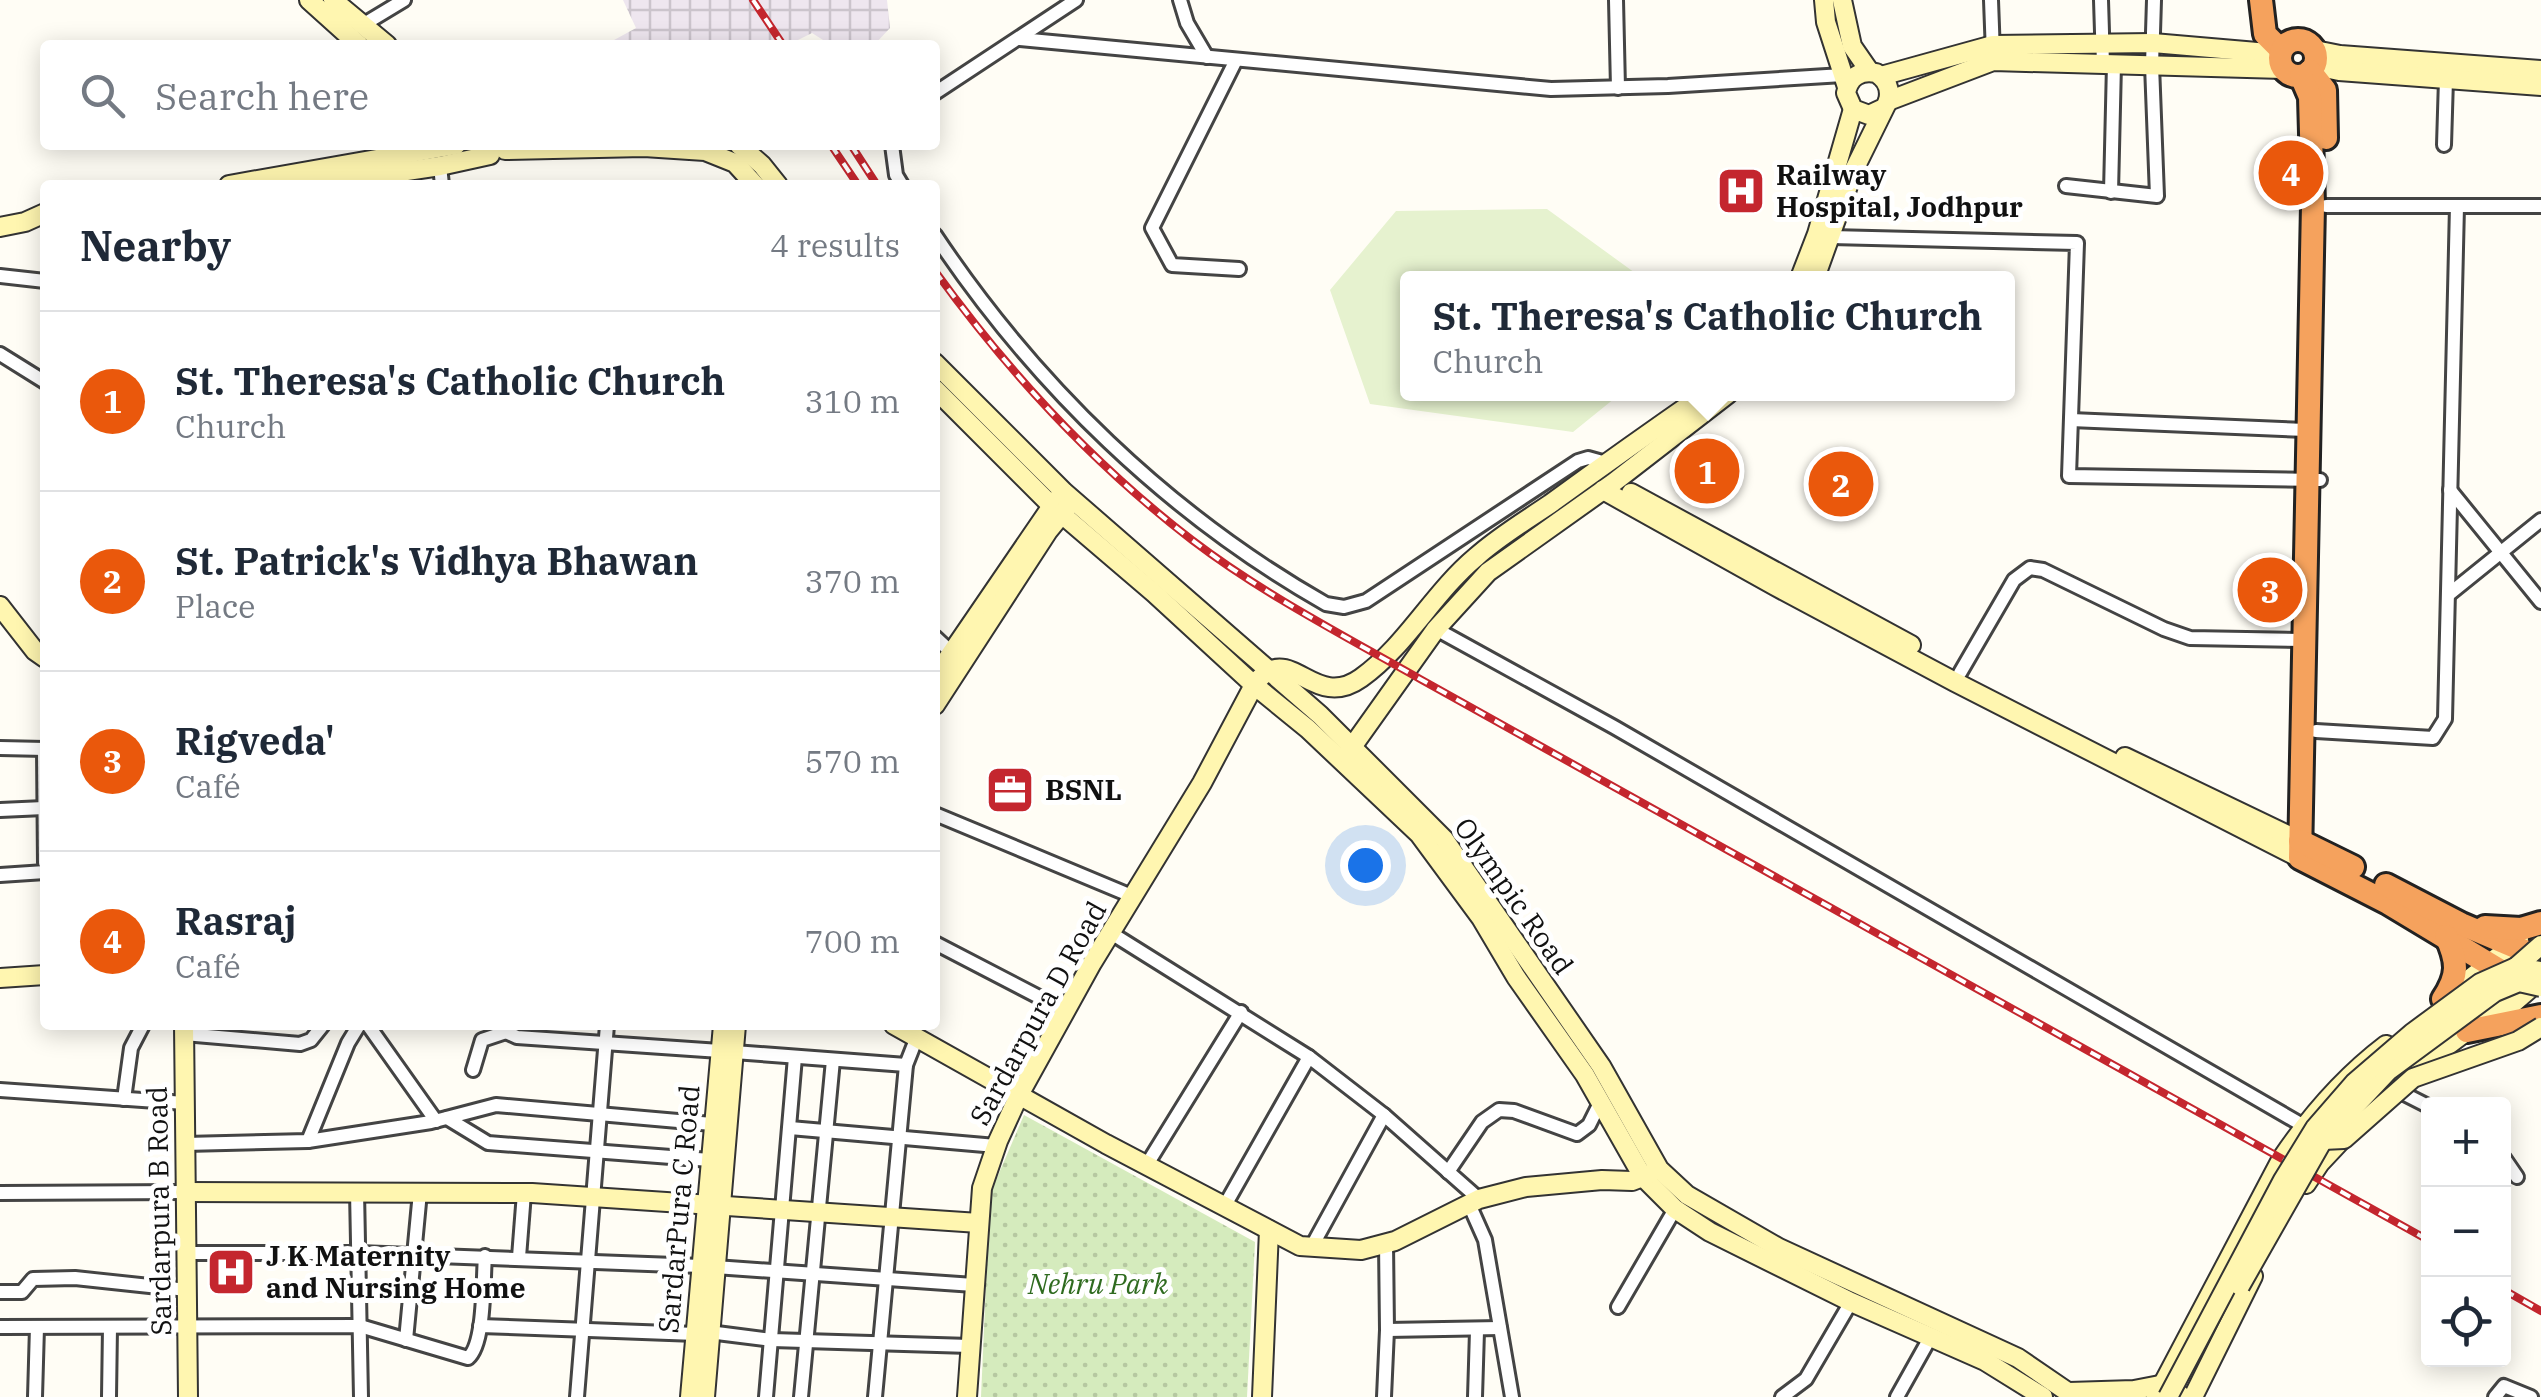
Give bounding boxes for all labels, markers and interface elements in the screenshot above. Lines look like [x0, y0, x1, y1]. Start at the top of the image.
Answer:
search box [40, 40, 940, 150]
icon: search [75, 68, 130, 123]
text: Search here [155, 71, 369, 120]
pin: 4 [2258, 136, 2324, 210]
place label: Railway Hospital, Jodhpur [1776, 156, 2023, 225]
hospital icon: Railway Hospital, Jodhpur [1715, 165, 1767, 217]
text: Nearby [80, 218, 231, 273]
text: 4 results [770, 224, 900, 266]
popup [1400, 271, 2015, 401]
text: St. Theresa's Catholic Church [1432, 291, 1983, 340]
text: Church [1432, 340, 1544, 382]
text: St. Theresa's Catholic Church [175, 356, 725, 405]
text: 1 [103, 380, 122, 422]
text: 310 m [804, 380, 900, 422]
text: Church [175, 405, 286, 447]
pin: 1 [1674, 434, 1740, 508]
pin: 2 [1808, 446, 1874, 522]
text: St. Patrick's Vidhya Bhawan [175, 536, 698, 585]
pin: 3 [2238, 552, 2302, 628]
text: 2 [103, 560, 122, 602]
text: 370 m [804, 560, 900, 602]
text: Place [175, 585, 255, 627]
text: Rigveda' [175, 716, 335, 765]
text: 3 [103, 740, 122, 782]
text: 570 m [804, 740, 900, 782]
office icon: BSNL [984, 764, 1036, 816]
text: Café [175, 765, 241, 807]
place label: BSNL [1045, 771, 1122, 808]
street label: Olympic Road [1447, 810, 1582, 982]
your location [1340, 840, 1391, 891]
street label: Sardarpura D Road [961, 894, 1114, 1131]
text: Rasraj [175, 896, 297, 945]
text: 4 [103, 920, 122, 962]
text: 700 m [804, 920, 900, 962]
text: Café [175, 945, 241, 987]
street label: SardarPura C Road [649, 1083, 708, 1335]
street label: Sardarpura B Road [138, 1086, 179, 1336]
map controls [2421, 1097, 2511, 1367]
button: + [2421, 1097, 2511, 1187]
button: − [2421, 1187, 2511, 1277]
place label: J K Maternity and Nursing Home [266, 1237, 526, 1306]
hospital icon: J K Maternity and Nursing Home [205, 1246, 257, 1298]
park label: Nehru Park [1027, 1265, 1168, 1302]
button: locate [2421, 1277, 2511, 1367]

